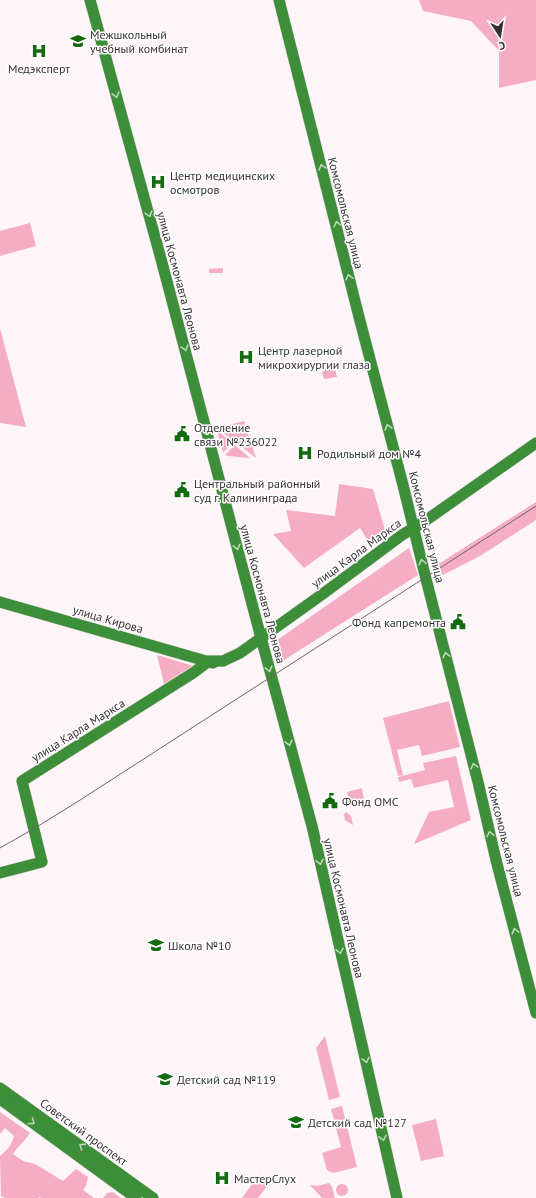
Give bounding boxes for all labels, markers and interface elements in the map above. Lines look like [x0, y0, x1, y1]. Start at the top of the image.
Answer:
north arrow [480, 16, 520, 56]
place label: Межшкольный учебный комбинат [90, 27, 188, 56]
school or university icon: Межшкольный учебный комбинат [69, 32, 87, 50]
text: С [498, 38, 507, 53]
hospital icon: Медэксперт [30, 42, 48, 60]
place label: Медэксперт [8, 61, 70, 76]
one-way arrow [111, 91, 120, 98]
street label: Комсомольская улица [325, 156, 367, 270]
one-way arrow [318, 164, 326, 170]
place label: Центр медицинских осмотров [170, 168, 275, 197]
hospital icon: Центр медицинских осмотров [149, 173, 167, 191]
one-way arrow [144, 210, 153, 217]
street label: улица Космонавта Леонова [154, 210, 206, 352]
one-way arrow [333, 221, 341, 228]
one-way arrow [346, 274, 354, 280]
place label: Центр лазерной микрохирургии глаза [258, 343, 370, 372]
one-way arrow [180, 345, 189, 352]
hospital icon: Центр лазерной микрохирургии глаза [237, 348, 255, 366]
place label: Отделение связи №236022 [194, 420, 278, 449]
one-way arrow [384, 423, 393, 430]
public building icon: Отделение связи №236022 [173, 425, 191, 443]
hospital icon: Родильный дом №4 [296, 444, 314, 462]
place label: Родильный дом №4 [317, 446, 422, 461]
street label: Комсомольская улица [406, 470, 448, 584]
place label: Центральный районный суд г. Калининграда [194, 476, 320, 505]
public building icon: Центральный районный суд г. Калининграда [173, 481, 191, 499]
street label: улица Карла Маркса [308, 515, 404, 591]
street label: улица Космонавта Леонова [237, 523, 289, 665]
one-way arrow [233, 544, 241, 550]
one-way arrow [418, 559, 426, 565]
street label: улица Кирова [71, 602, 145, 636]
public building icon: Фонд капремонта [449, 613, 467, 631]
place label: Фонд капремонта [352, 615, 446, 630]
one-way arrow [442, 652, 450, 659]
one-way arrow [264, 665, 273, 672]
street label: улица Карла Маркса [28, 695, 128, 765]
one-way arrow [284, 739, 293, 746]
one-way arrow [470, 763, 479, 770]
street label: Комсомольская улица [485, 784, 527, 898]
public building icon: Фонд ОМС [321, 792, 339, 810]
place label: Фонд ОМС [342, 794, 399, 809]
one-way arrow [486, 831, 494, 837]
street label: улица Космонавта Леонова [321, 837, 367, 980]
one-way arrow [315, 859, 323, 865]
one-way arrow [511, 928, 520, 935]
school or university icon: Школа №10 [147, 936, 165, 954]
place label: Школа №10 [168, 938, 231, 953]
one-way arrow [335, 947, 344, 954]
one-way arrow [361, 1057, 369, 1064]
school or university icon: Детский сад №119 [156, 1070, 174, 1088]
place label: Детский сад №119 [177, 1072, 276, 1087]
street label: Советский проспект [37, 1095, 131, 1169]
school or university icon: Детский сад №127 [287, 1113, 305, 1131]
place label: Детский сад №127 [308, 1115, 407, 1130]
one-way arrow [27, 1117, 34, 1124]
one-way arrow [379, 1135, 387, 1141]
one-way arrow [79, 1144, 86, 1151]
hospital icon: МастерСлух [213, 1169, 231, 1187]
place label: МастерСлух [234, 1171, 296, 1186]

